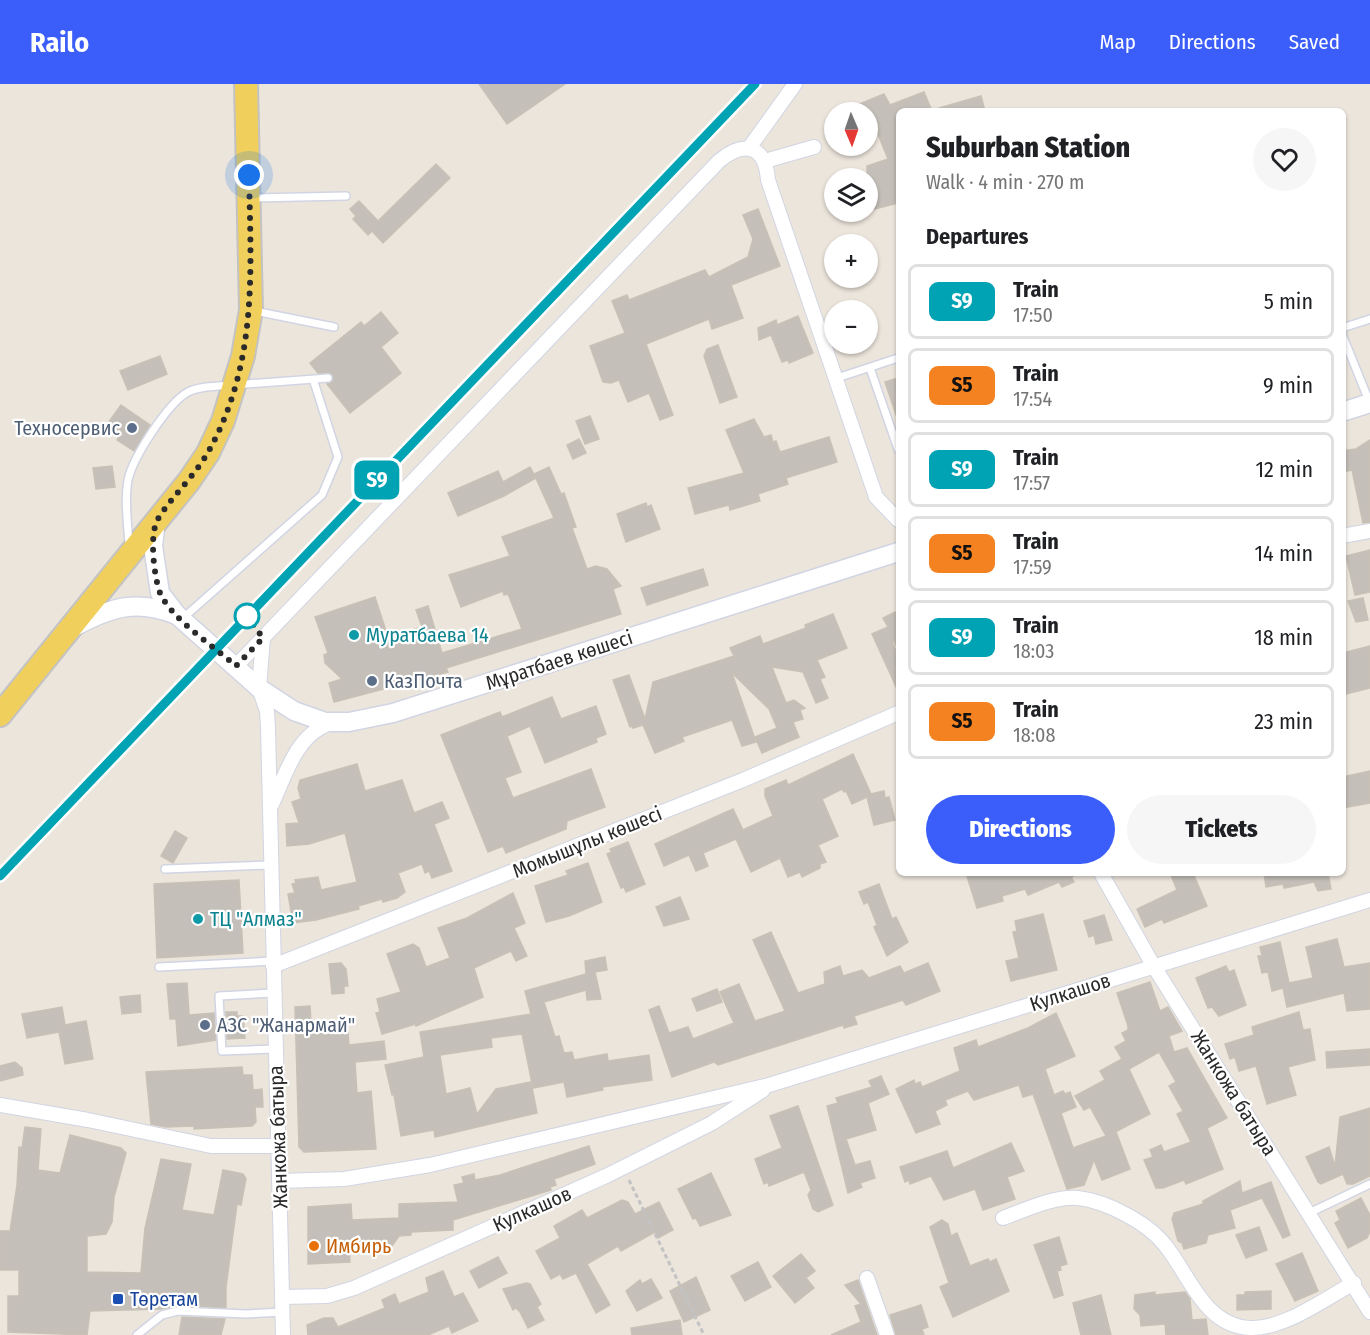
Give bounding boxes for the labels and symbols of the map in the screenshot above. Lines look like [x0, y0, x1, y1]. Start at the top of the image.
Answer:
north arrow [824, 102, 878, 156]
your location [234, 160, 264, 190]
place label: Техносервис [14, 416, 120, 440]
marker: Техносервис [125, 421, 139, 435]
line badge: S9 [350, 460, 404, 500]
unlabelled marker [234, 603, 260, 629]
place label: Муратбаева 14 [366, 623, 489, 647]
street label: Мұратбаев көшесі [483, 625, 635, 695]
marker: Муратбаева 14 [347, 628, 361, 642]
place label: КазПочта [384, 669, 463, 693]
marker: КазПочта [365, 674, 379, 688]
street label: Момышұлы көшесі [509, 801, 665, 883]
place label: ТЦ "Алмаз" [210, 907, 302, 931]
marker: ТЦ "Алмаз" [191, 912, 205, 926]
street label: Кулкашов [1027, 968, 1113, 1016]
place label: АЗС "Жанармай" [217, 1013, 355, 1037]
marker: АЗС "Жанармай" [198, 1018, 212, 1032]
street label: Жанкожа батыра [1186, 1026, 1282, 1160]
street label: Жанкожа батыра [264, 1065, 292, 1209]
street label: Кулкашов [489, 1181, 575, 1237]
place label: Имбирь [326, 1234, 391, 1258]
marker: Имбирь [307, 1239, 321, 1253]
place label: Төретам [130, 1287, 198, 1311]
marker: Төретам [111, 1292, 125, 1306]

